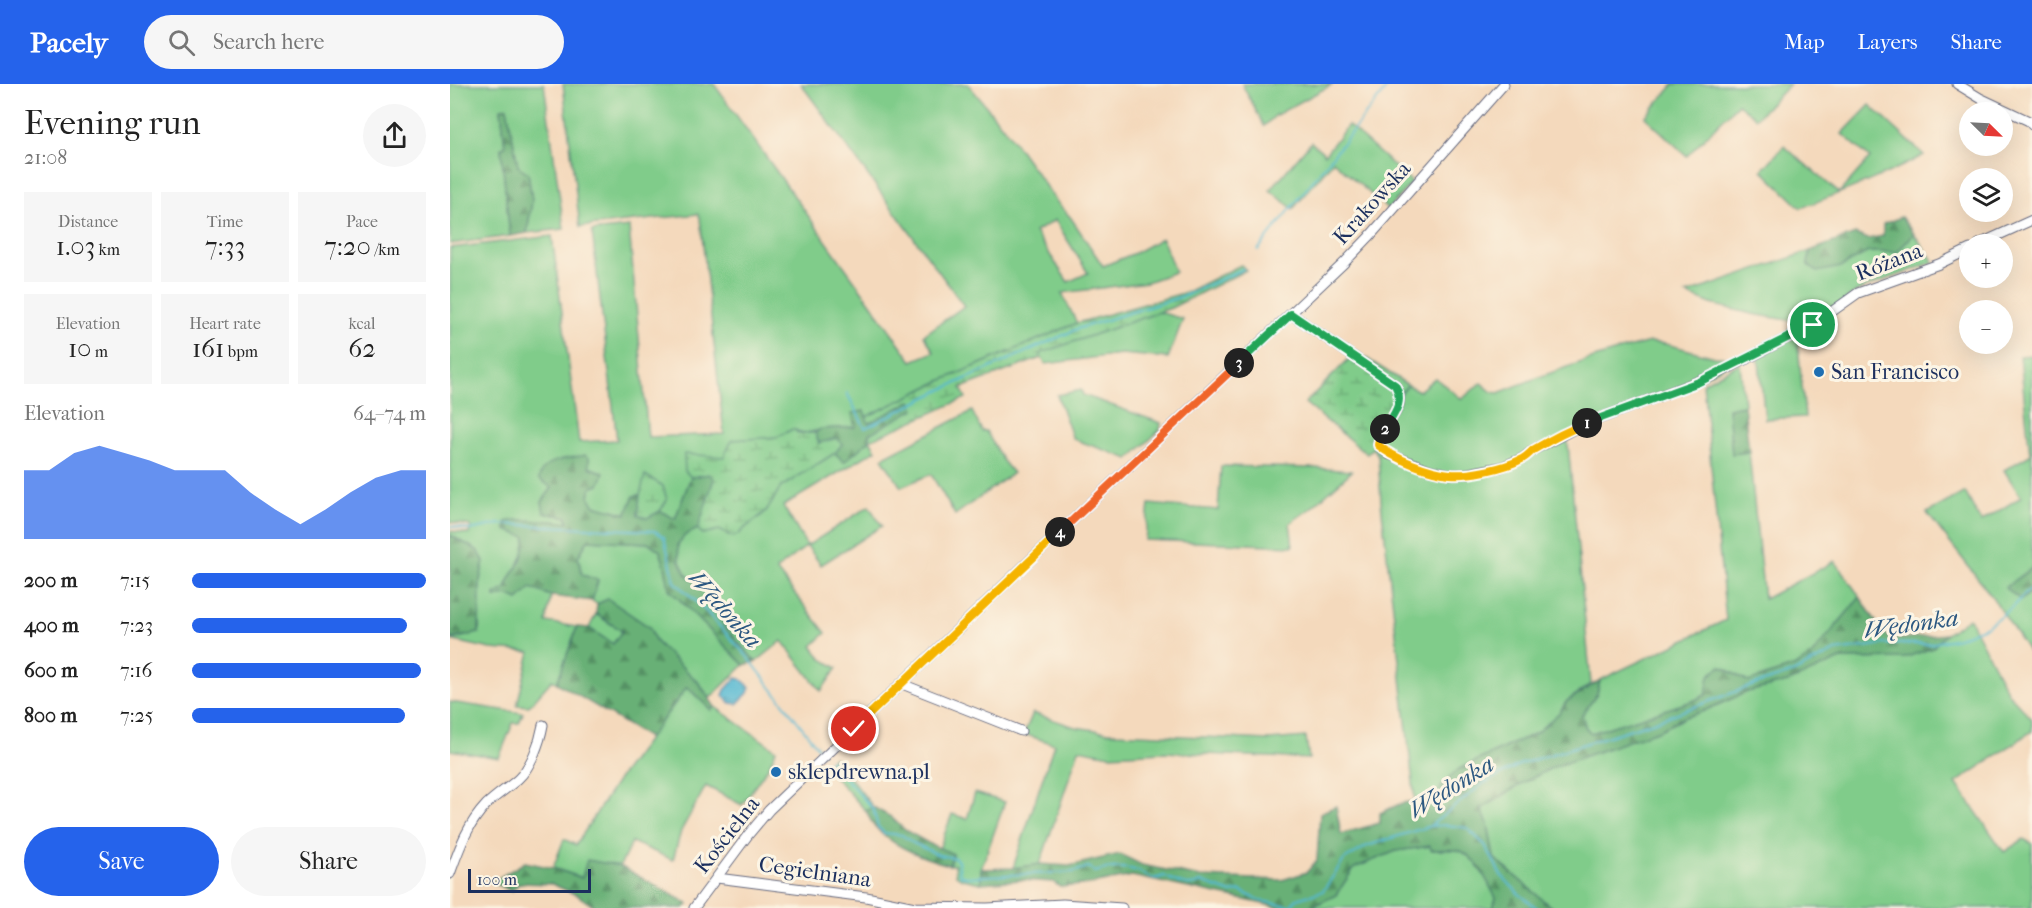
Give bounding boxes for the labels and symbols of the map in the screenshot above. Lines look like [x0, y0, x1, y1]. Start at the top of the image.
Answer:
north arrow [1959, 102, 2013, 156]
street label: Krakowska [1328, 155, 1417, 250]
street label: Różana [1852, 237, 1927, 287]
pin [1787, 299, 1838, 350]
pin: 3 [1224, 348, 1254, 378]
place label: San Francisco [1831, 359, 1959, 385]
marker: San Francisco [1812, 365, 1826, 379]
pin: 1 [1572, 408, 1602, 438]
pin: 2 [1370, 414, 1400, 444]
pin: 4 [1045, 517, 1075, 547]
water label: Wędonka [682, 564, 767, 654]
water label: Wędonka [1862, 604, 1960, 645]
pin [828, 703, 879, 754]
water label: Wędonka [1403, 750, 1499, 825]
place label: sklepdrewna.pl [788, 759, 930, 785]
marker: sklepdrewna.pl [769, 765, 783, 779]
street label: Kościelna [689, 791, 766, 879]
street label: Cegielniana [757, 851, 874, 893]
scale bar [468, 866, 591, 894]

